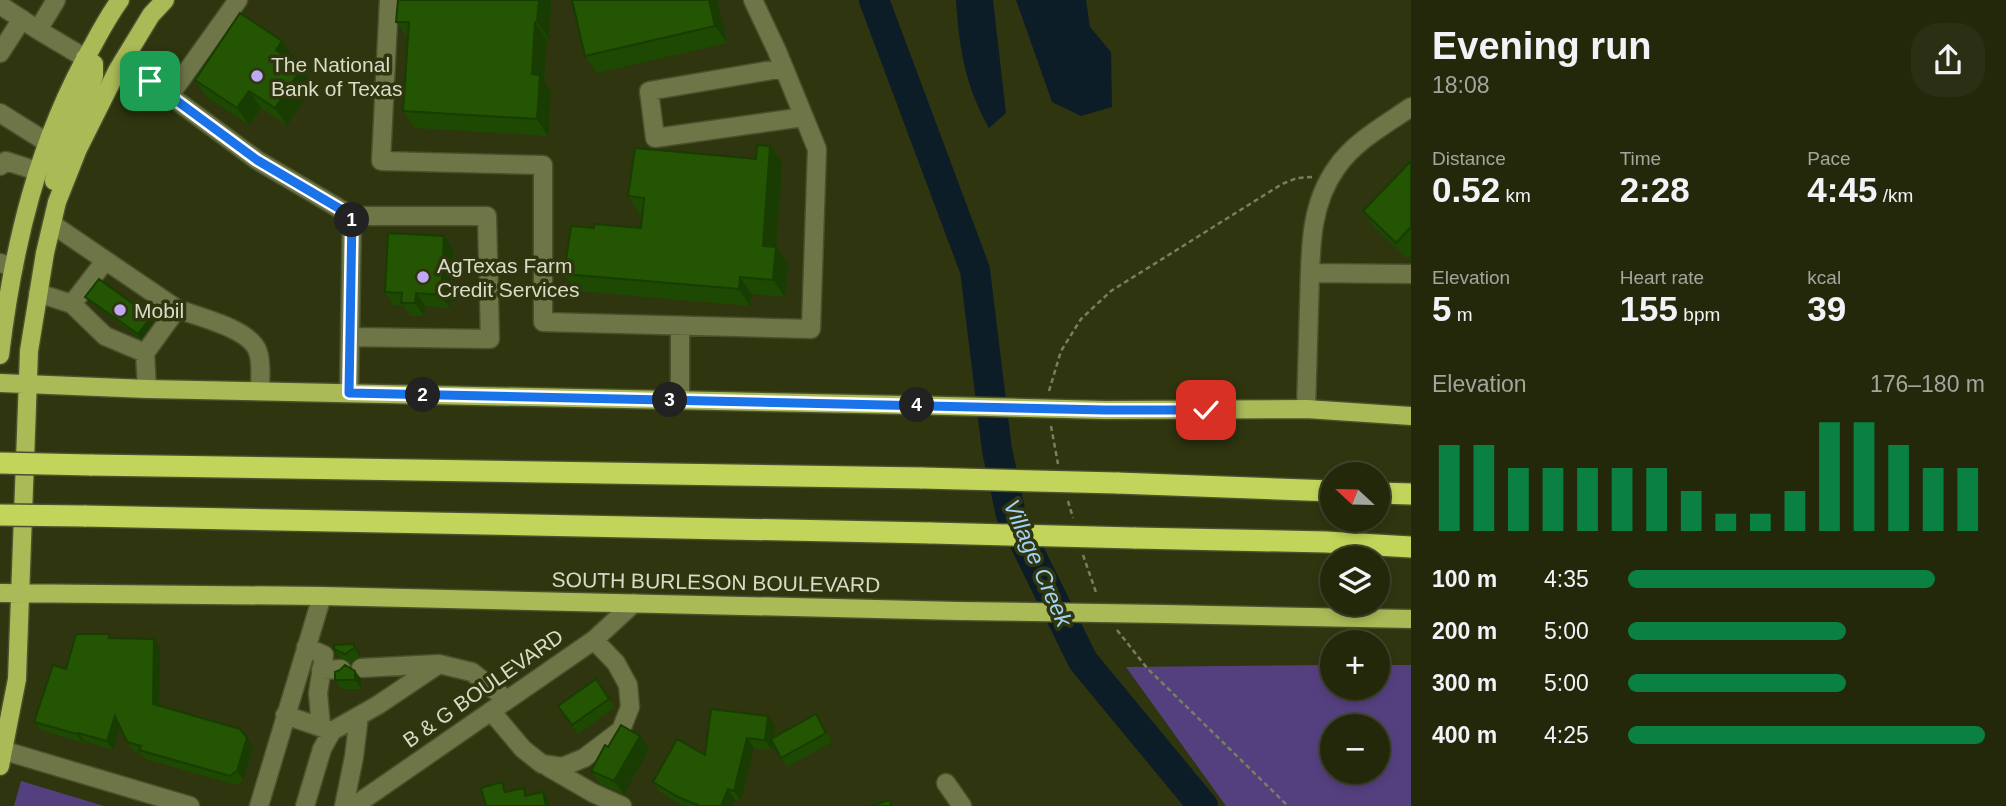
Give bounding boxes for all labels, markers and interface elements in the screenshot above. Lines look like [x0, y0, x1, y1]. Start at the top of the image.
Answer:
button: share [1911, 23, 1985, 97]
text: Evening run [1432, 25, 1652, 67]
pin [120, 51, 180, 111]
place label: The National Bank of Texas [271, 53, 403, 100]
icon: arrive [131, 62, 169, 100]
marker: The National Bank of Texas [249, 68, 265, 84]
text: 18:08 [1432, 72, 1490, 98]
text: Distance [1432, 148, 1506, 169]
text: Time [1620, 148, 1661, 169]
text: Pace [1807, 148, 1851, 169]
text: 0.52 [1432, 170, 1500, 209]
text: 2:28 [1620, 170, 1690, 209]
text: 4:45 [1807, 170, 1877, 209]
text: km [1500, 185, 1531, 206]
text: /km [1877, 185, 1913, 206]
pin: 1 [334, 202, 370, 238]
text: 1 [346, 209, 357, 230]
place label: AgTexas Farm Credit Services [437, 254, 579, 301]
text: Elevation [1432, 267, 1510, 288]
text: Heart rate [1620, 267, 1704, 288]
text: kcal [1807, 267, 1841, 288]
marker: AgTexas Farm Credit Services [415, 269, 431, 285]
text: 5 [1432, 289, 1451, 328]
text: 155 [1620, 289, 1678, 328]
text: 39 [1807, 289, 1846, 328]
place label: Mobil [134, 299, 184, 322]
marker: Mobil [112, 302, 128, 318]
text: m [1451, 304, 1473, 325]
text: bpm [1678, 304, 1720, 325]
text: Elevation [1432, 371, 1527, 397]
text: 176–180 m [1870, 371, 1985, 397]
pin: 2 [406, 378, 440, 412]
pin [1176, 380, 1236, 440]
pin: 3 [652, 382, 688, 418]
text: 2 [417, 384, 428, 405]
pin: 4 [900, 388, 934, 422]
text: 3 [664, 389, 675, 410]
icon: check [1187, 391, 1225, 429]
text: 4 [911, 394, 922, 415]
north arrow [1320, 462, 1390, 532]
map controls [1320, 462, 1390, 784]
water label: Village Creek [998, 495, 1078, 632]
button: layers [1320, 546, 1390, 616]
text: 100 m [1432, 566, 1497, 592]
text: 4:35 [1544, 566, 1589, 592]
street label: SOUTH BURLESON BOULEVARD [551, 568, 881, 596]
text: 200 m [1432, 618, 1497, 644]
text: 5:00 [1544, 618, 1589, 644]
street label: B & G BOULEVARD [399, 624, 567, 752]
button: + [1320, 630, 1390, 700]
text: 300 m [1432, 670, 1497, 696]
text: 5:00 [1544, 670, 1589, 696]
button: − [1320, 714, 1390, 784]
text: 400 m [1432, 722, 1497, 748]
text: 4:25 [1544, 722, 1589, 748]

